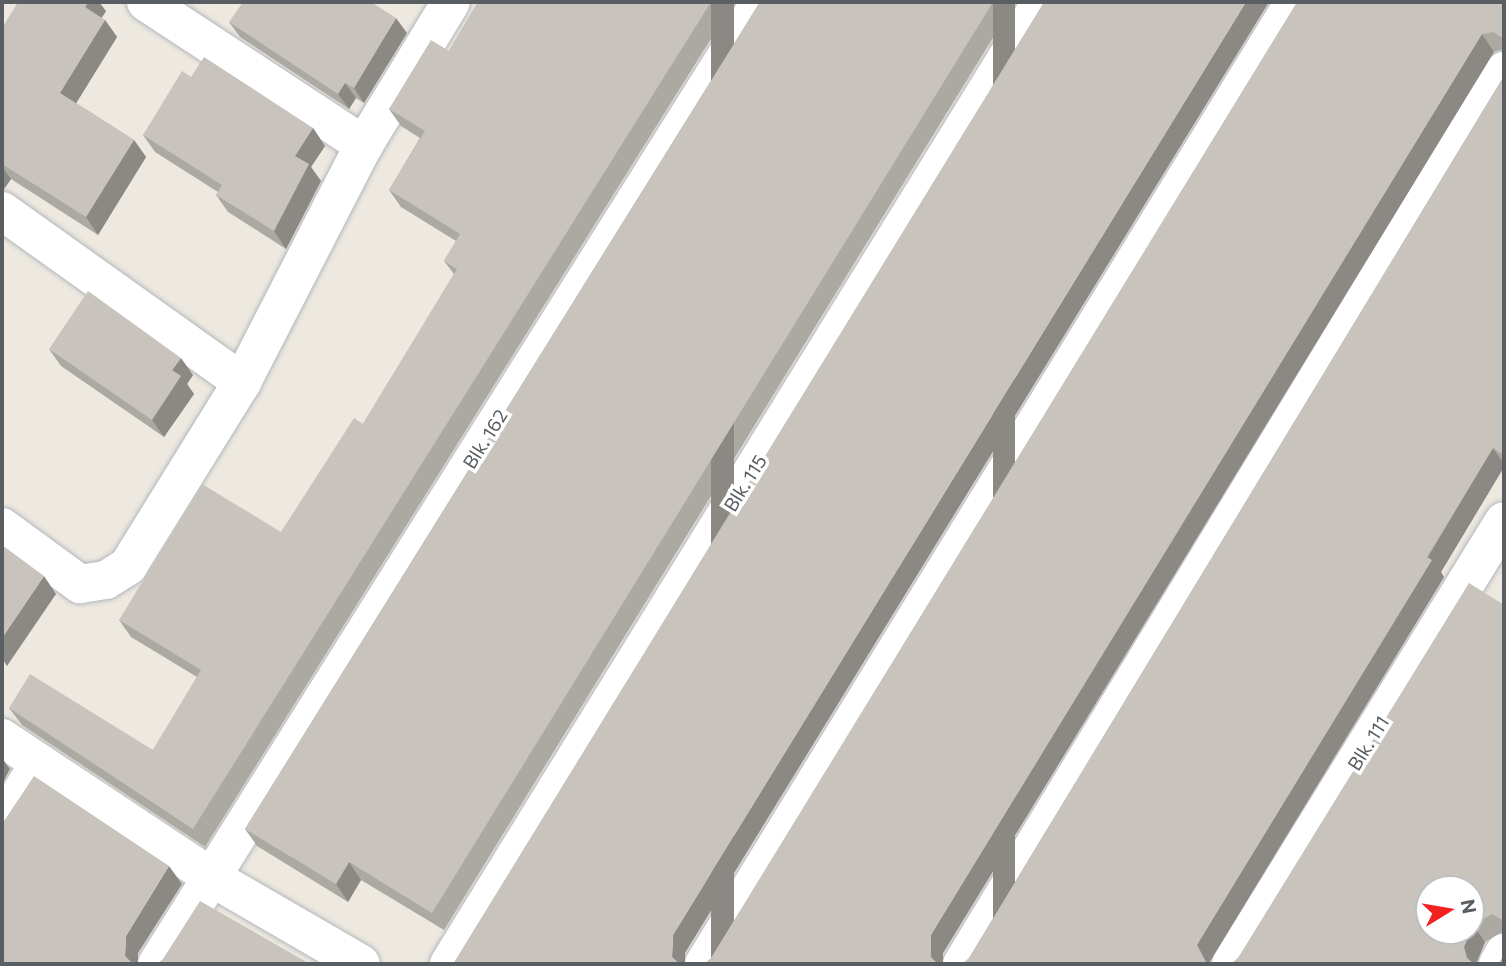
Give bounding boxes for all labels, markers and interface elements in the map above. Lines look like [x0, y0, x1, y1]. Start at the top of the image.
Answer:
street label: Blk. 162 [458, 405, 512, 473]
street label: Blk. 115 [719, 450, 771, 516]
street label: Blk. 111 [1342, 712, 1394, 774]
north arrow [1415, 875, 1485, 945]
text: N [1456, 897, 1482, 915]

